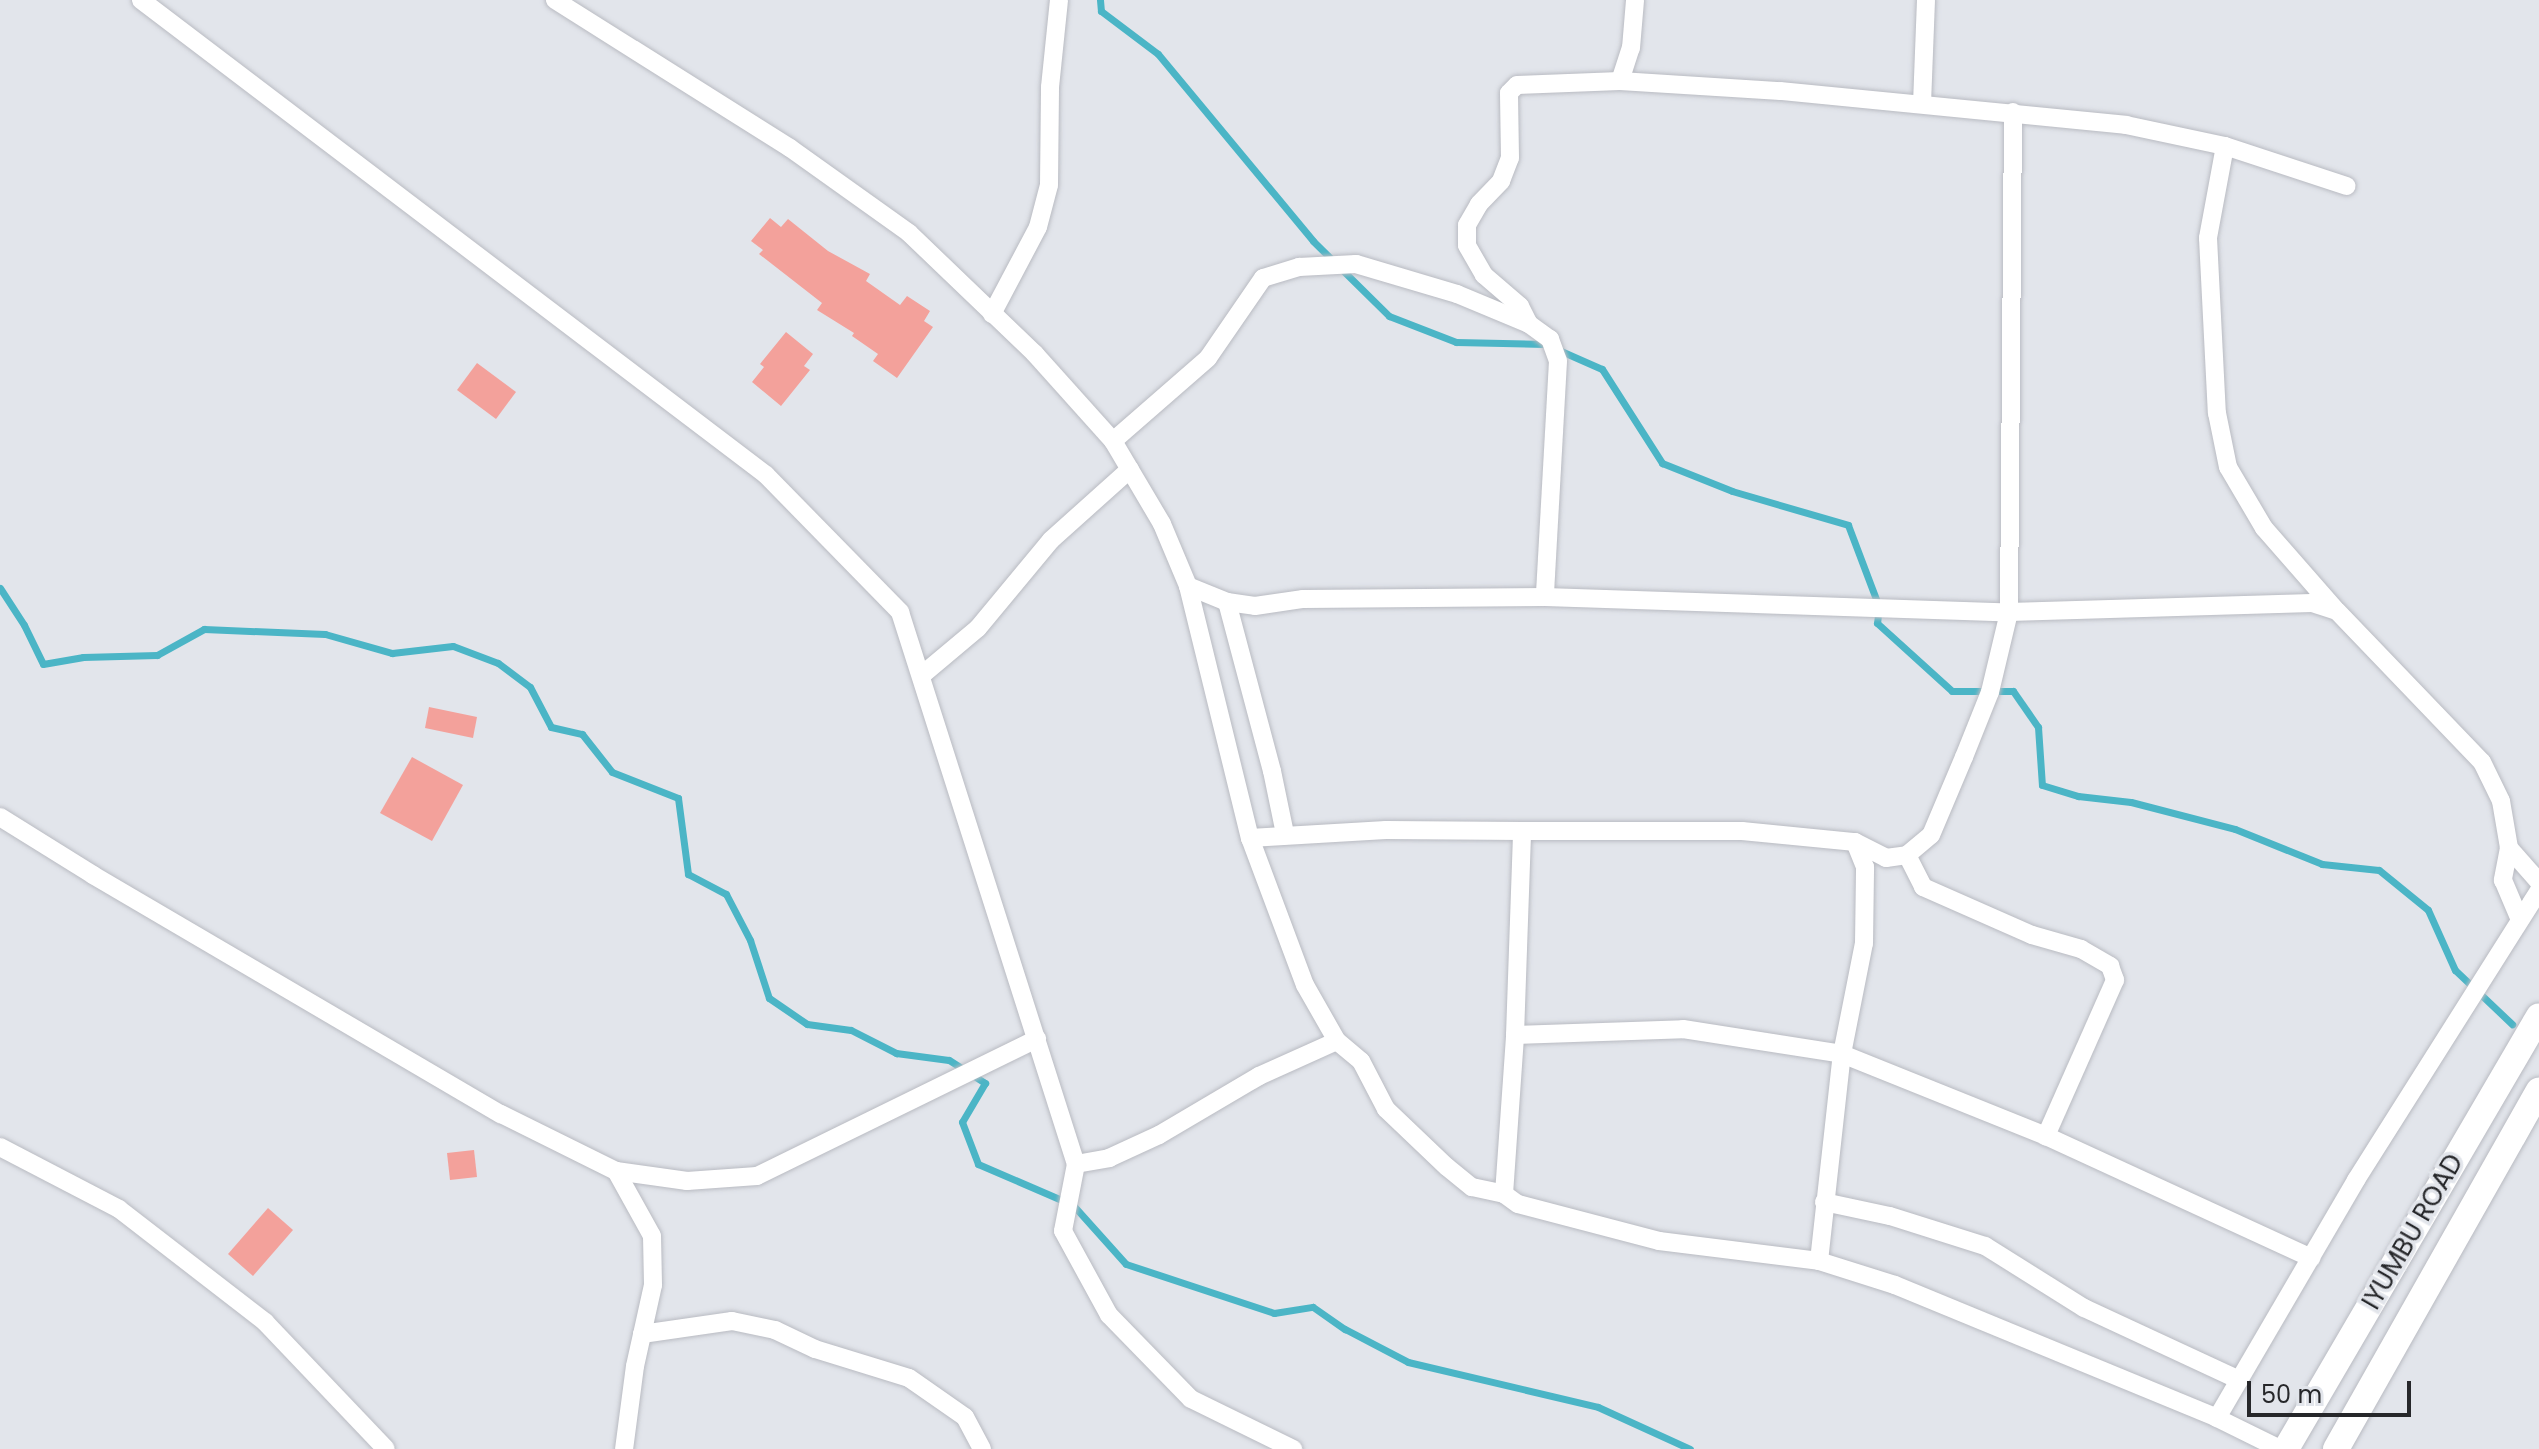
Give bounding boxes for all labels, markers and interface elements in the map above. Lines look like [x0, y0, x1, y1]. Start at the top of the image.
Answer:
street label: IYUMBU ROAD [2356, 1149, 2470, 1315]
scale bar [2251, 1365, 2415, 1415]
text: 50 m [2261, 1378, 2322, 1411]

